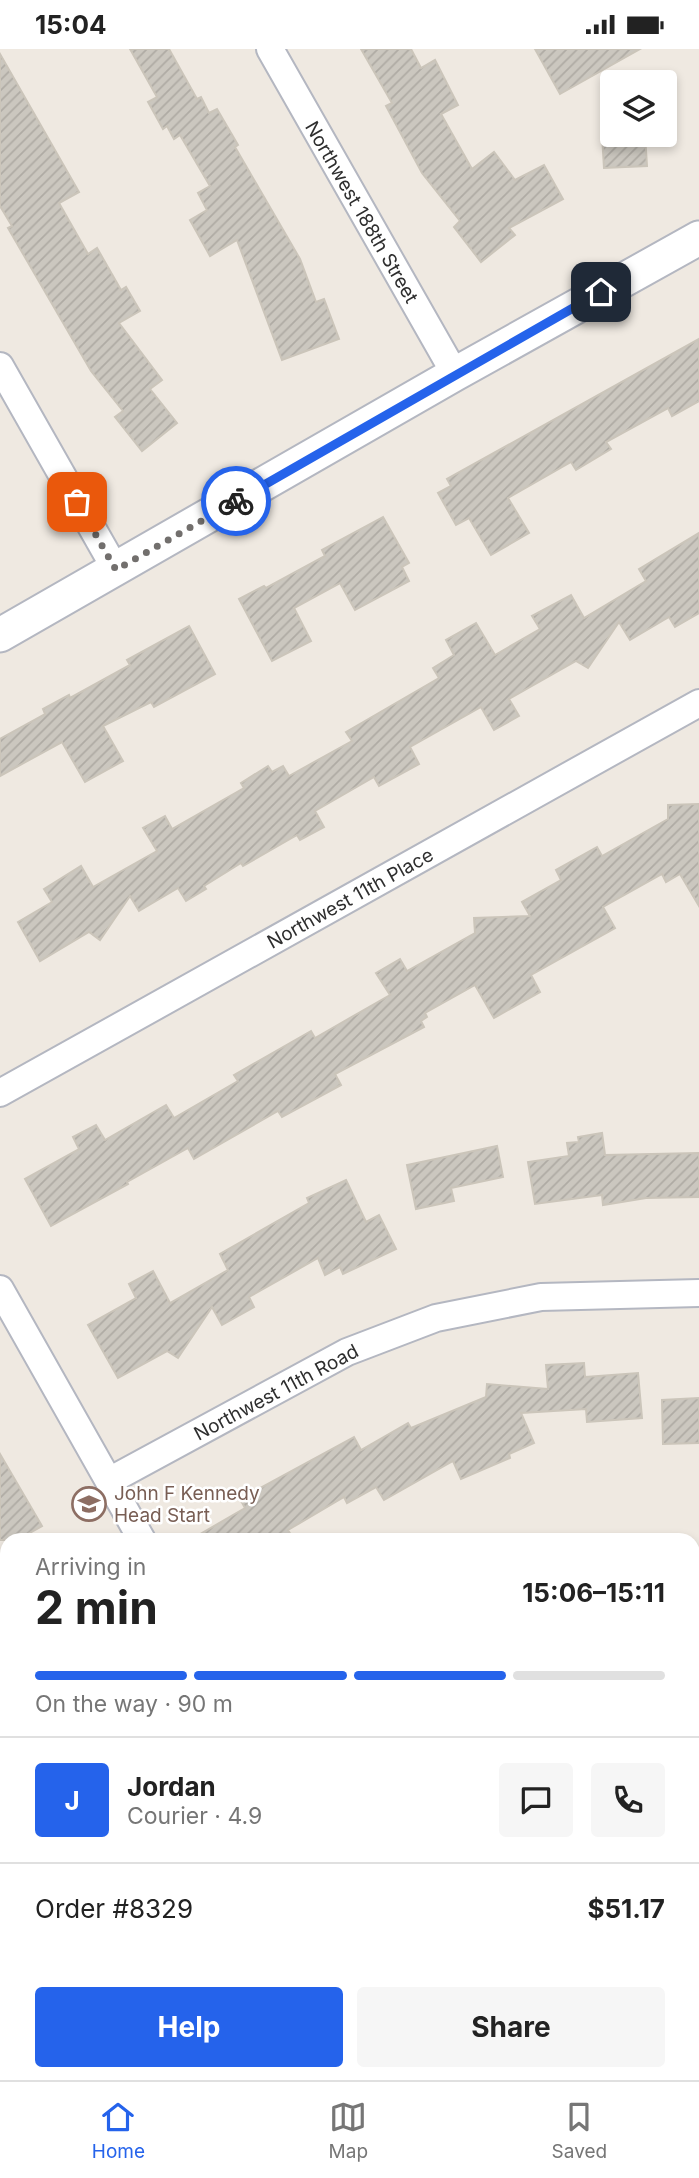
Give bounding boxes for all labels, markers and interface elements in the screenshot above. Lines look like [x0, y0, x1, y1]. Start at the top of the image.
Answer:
text: 15:04 [35, 9, 107, 40]
map controls [600, 70, 677, 147]
button: layers [600, 70, 677, 147]
street label: Northwest 188th Street [300, 117, 423, 307]
pin [571, 262, 631, 322]
icon: home [582, 273, 620, 311]
courier [201, 466, 271, 536]
pin [47, 472, 107, 532]
icon: bike [217, 482, 255, 520]
icon: bag [58, 483, 96, 521]
street label: Northwest 11th Place [263, 843, 437, 954]
street label: Northwest 11th Road [190, 1339, 362, 1446]
place label: John F Kennedy Head Start [114, 1482, 260, 1527]
school or university icon: John F Kennedy Head Start [70, 1485, 108, 1523]
text: Arriving in [35, 1553, 146, 1581]
text: 15:06–15:11 [522, 1577, 665, 1608]
text: 2 min [35, 1579, 158, 1635]
text: On the way · 90 m [35, 1690, 233, 1718]
button: chat [499, 1763, 573, 1837]
button: phone [591, 1763, 665, 1837]
text: Jordan [127, 1771, 216, 1802]
text: J [64, 1785, 80, 1816]
text: Courier · 4.9 [127, 1802, 262, 1830]
text: Order #8329 [35, 1893, 193, 1924]
text: $51.17 [587, 1893, 665, 1924]
button: Help [35, 1987, 343, 2067]
button: Share [357, 1987, 665, 2067]
tab: Home [92, 2098, 145, 2163]
tab: Map [329, 2098, 368, 2163]
tab: Saved [552, 2098, 607, 2163]

